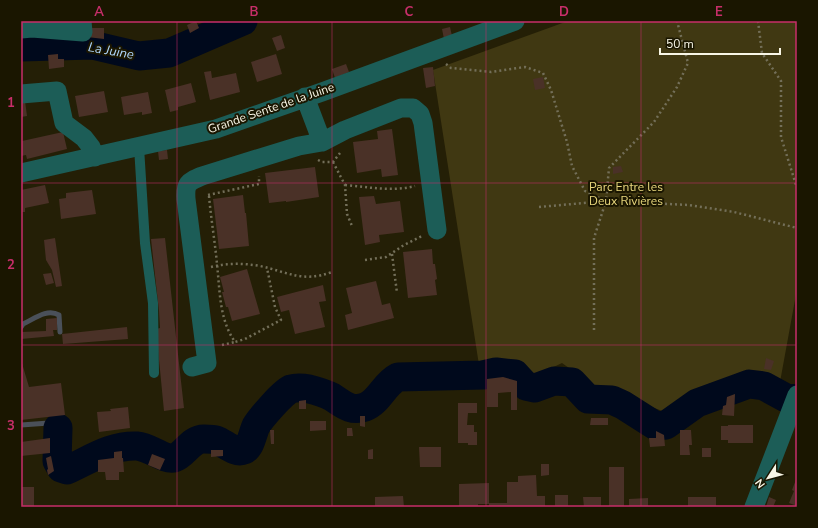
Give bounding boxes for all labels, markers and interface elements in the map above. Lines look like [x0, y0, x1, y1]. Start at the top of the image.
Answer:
text: A [94, 3, 104, 21]
text: B [250, 3, 259, 21]
text: C [405, 3, 414, 21]
text: D [559, 3, 569, 21]
text: E [715, 3, 723, 21]
scale bar [660, 30, 780, 56]
text: 50 m [666, 36, 694, 52]
water label: La Juine [87, 38, 135, 64]
street label: Grande Sente de la Juine [206, 79, 336, 137]
text: 1 [7, 94, 15, 112]
park label: Parc Entre les Deux Rivières [589, 179, 663, 209]
text: 2 [7, 256, 15, 274]
text: 3 [7, 417, 15, 435]
north arrow [748, 458, 788, 498]
text: N [752, 476, 769, 491]

